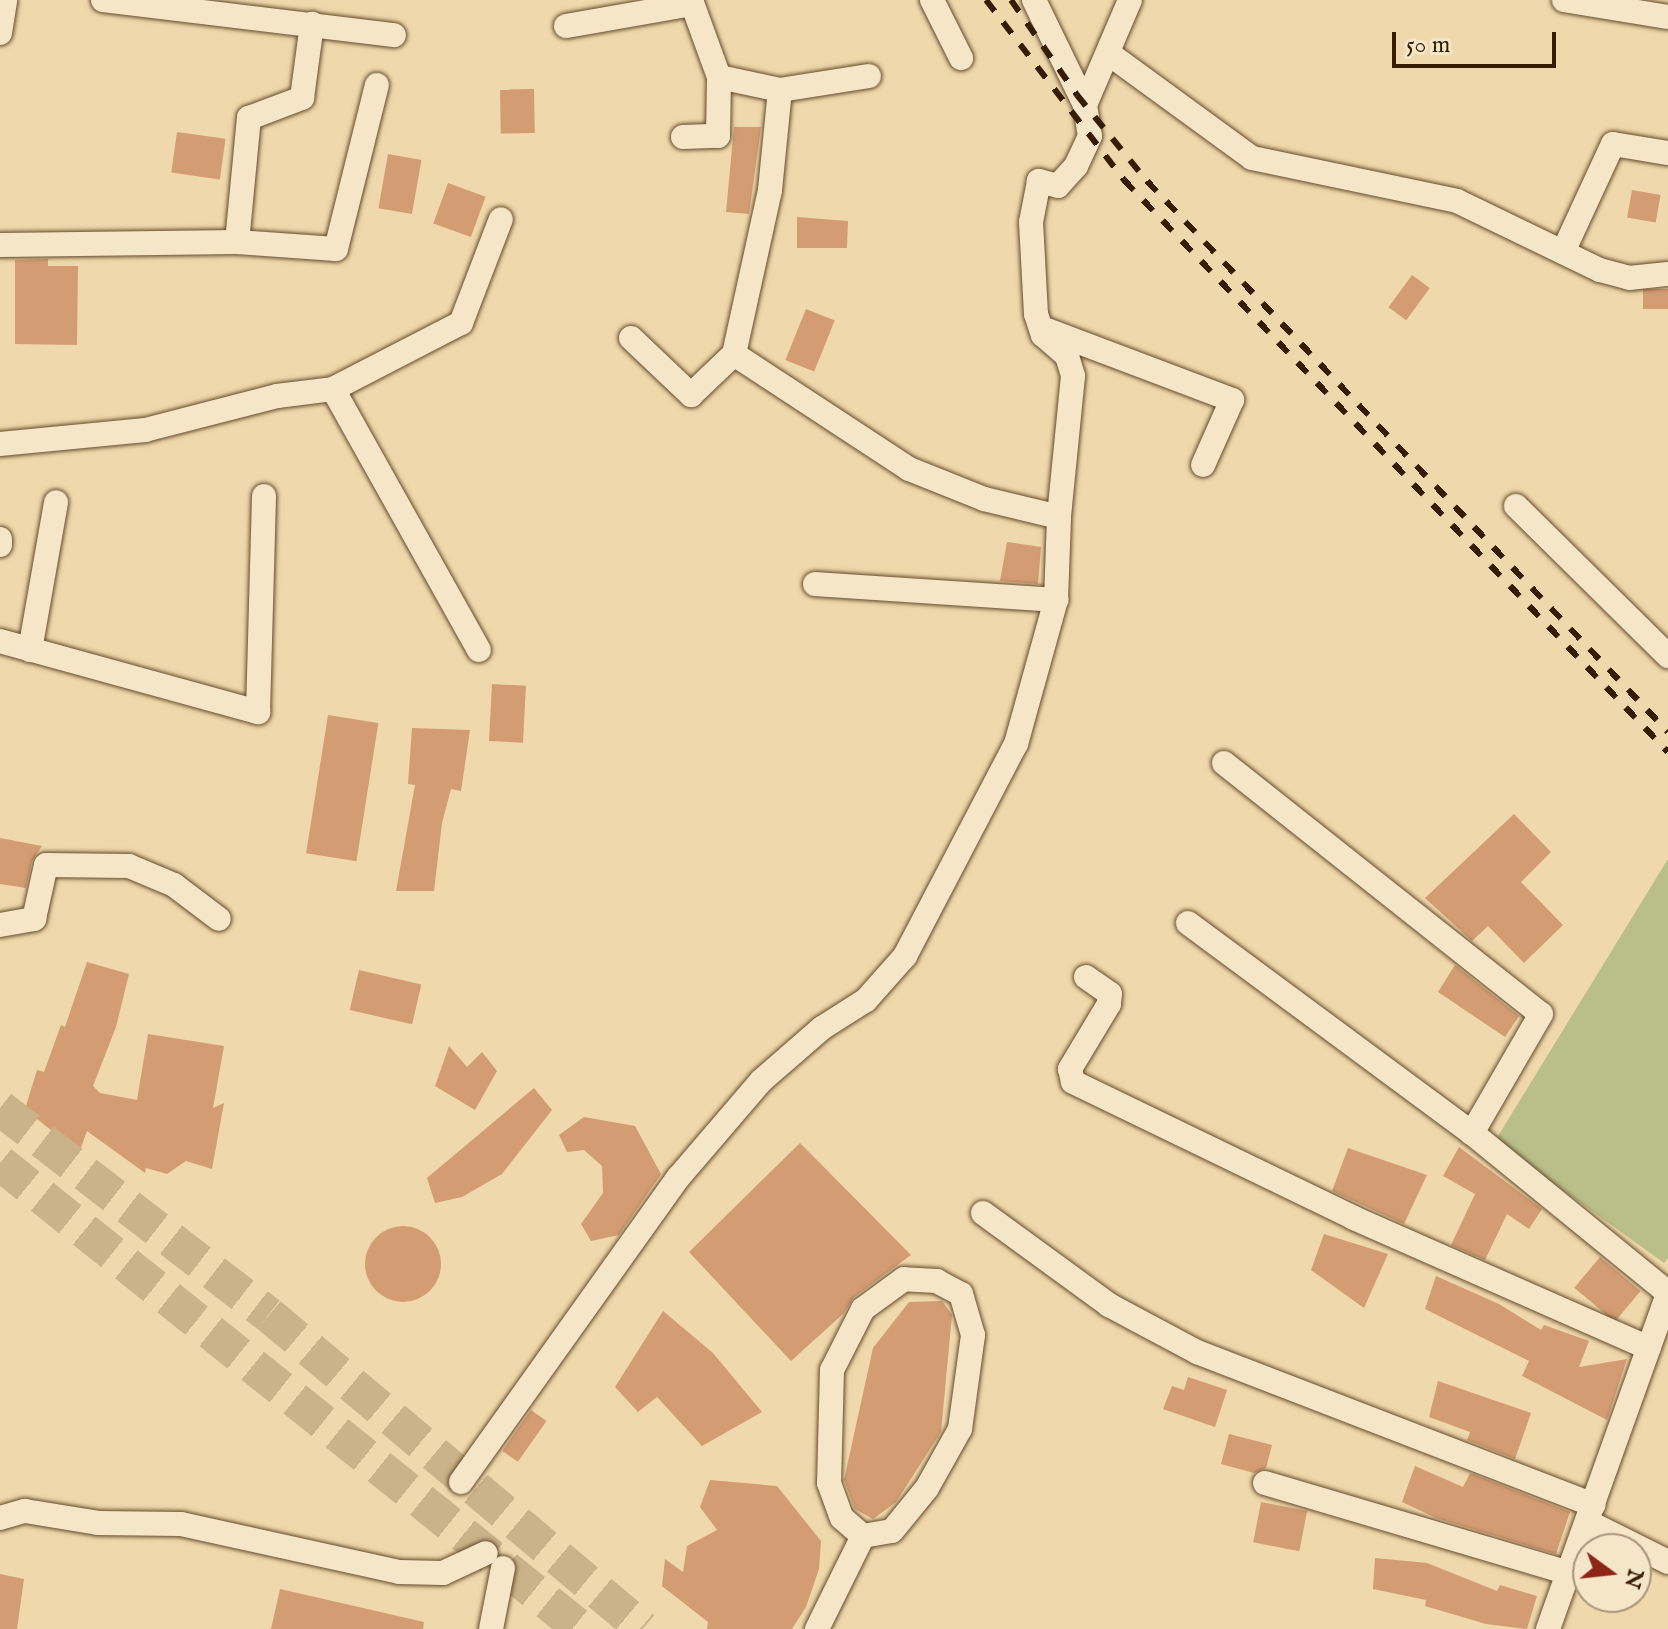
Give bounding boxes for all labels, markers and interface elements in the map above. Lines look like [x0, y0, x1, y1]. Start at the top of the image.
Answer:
scale bar [1396, 16, 1560, 66]
text: 50 m [1406, 30, 1450, 61]
north arrow [1572, 1533, 1652, 1613]
text: N [1617, 1566, 1649, 1592]

